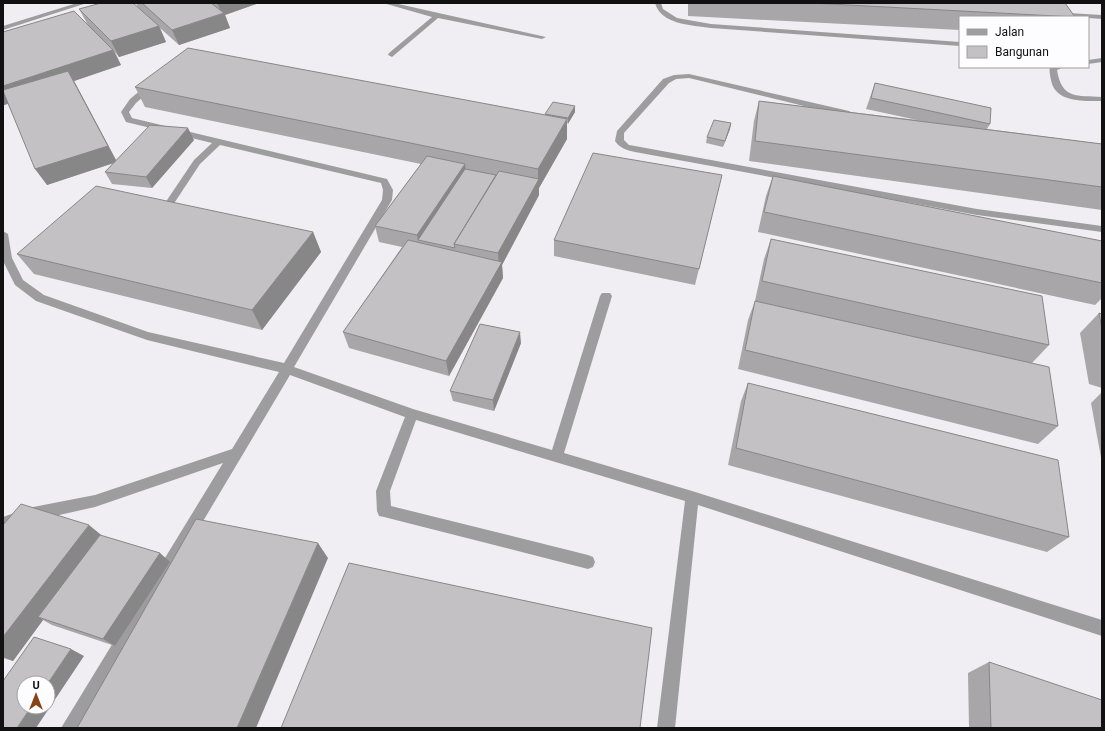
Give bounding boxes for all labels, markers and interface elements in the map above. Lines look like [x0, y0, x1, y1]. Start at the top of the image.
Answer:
legend [959, 16, 1089, 68]
text: Jalan [995, 25, 1024, 39]
text: Bangunan [995, 45, 1049, 59]
north arrow [16, 675, 56, 715]
text: U [32, 679, 40, 692]

